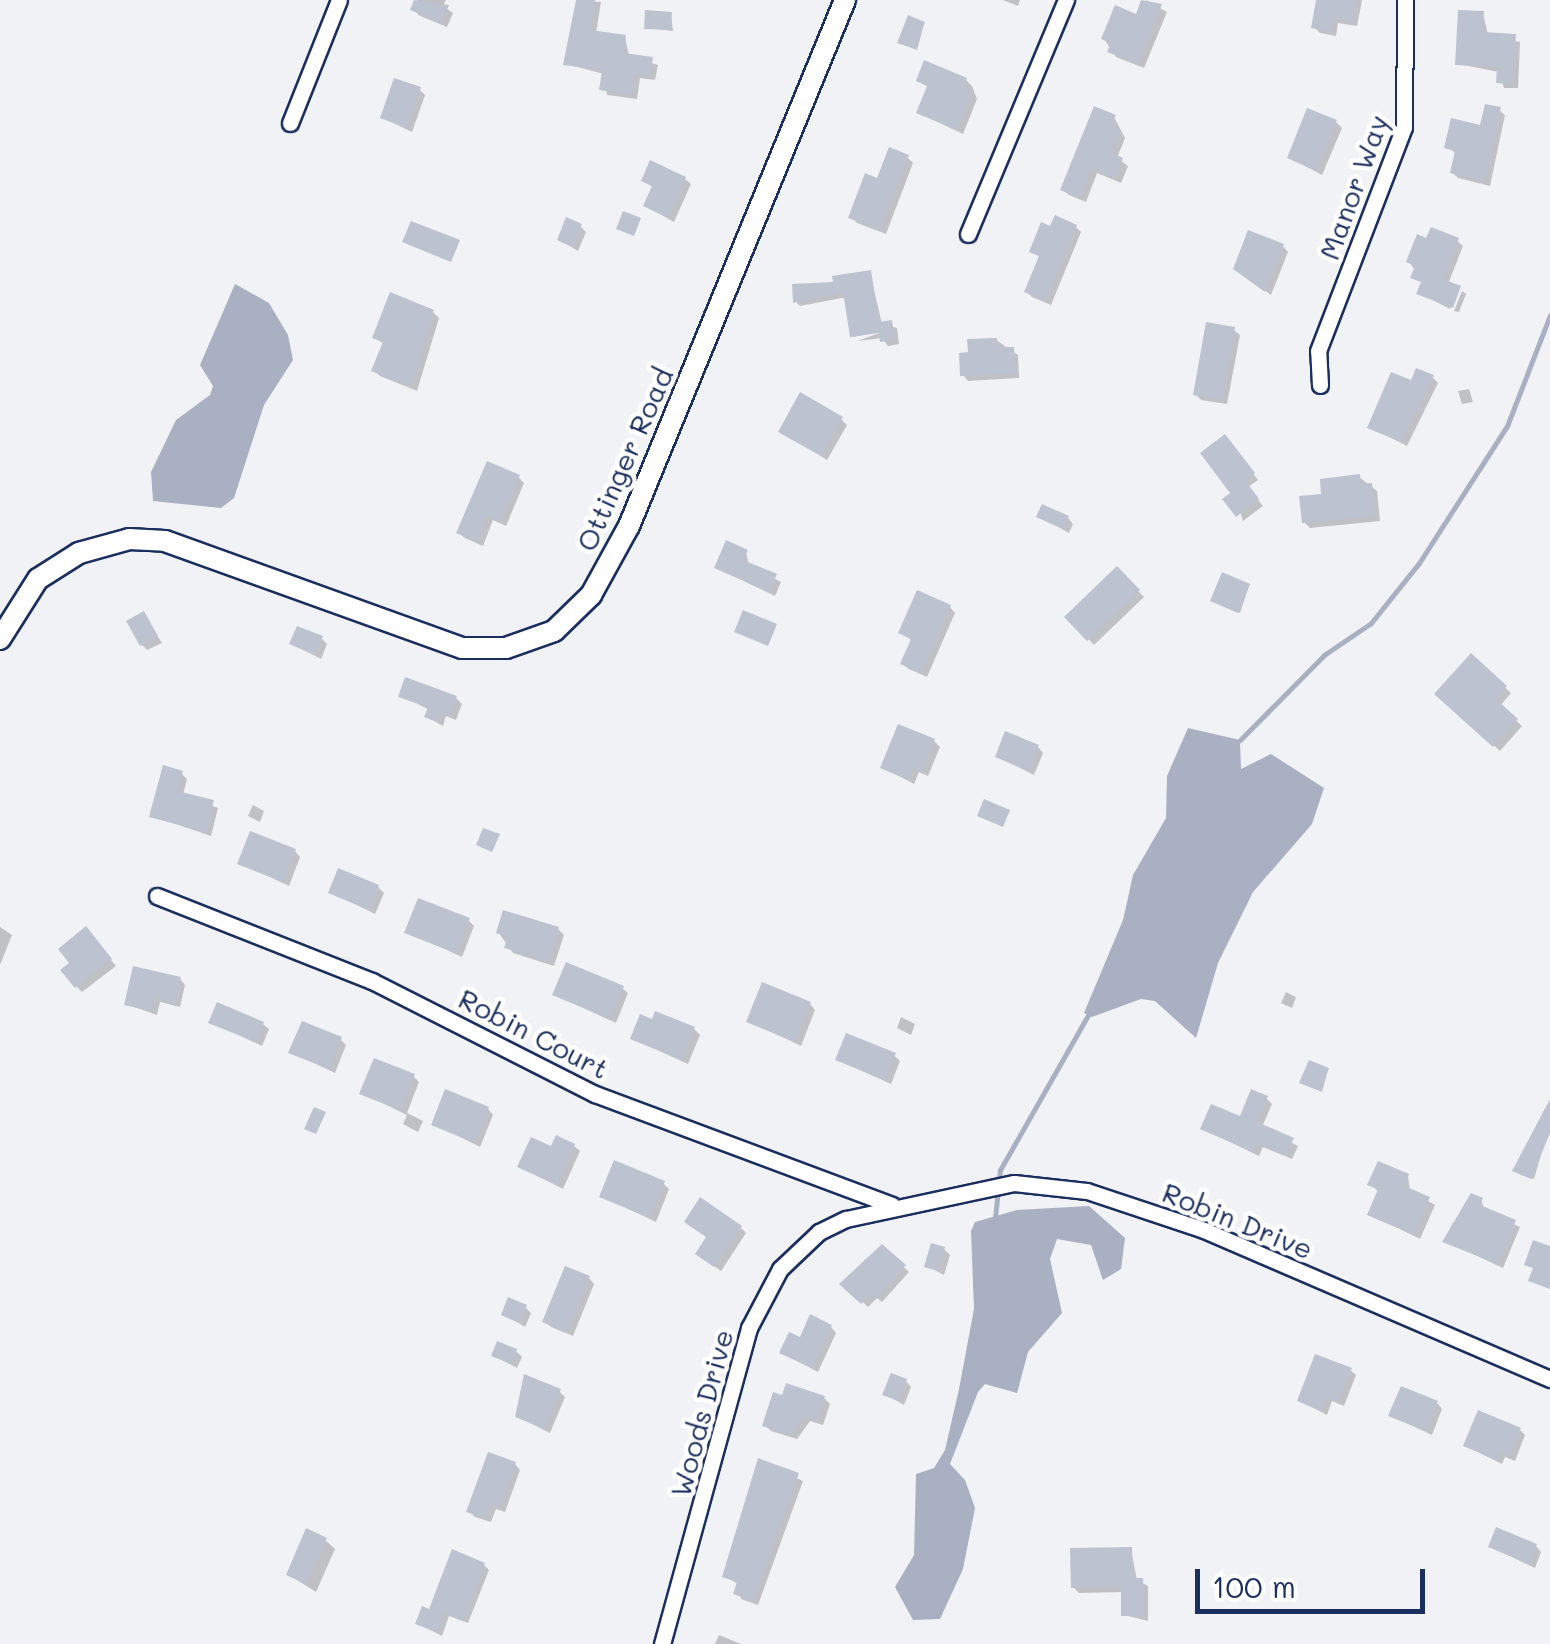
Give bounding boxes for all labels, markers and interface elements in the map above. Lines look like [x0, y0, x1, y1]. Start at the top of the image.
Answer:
street label: Manor Way [1311, 110, 1395, 264]
street label: Ottinger Road [569, 362, 679, 556]
street label: Robin Court [453, 981, 615, 1085]
street label: Robin Drive [1158, 1175, 1318, 1265]
street label: Woods Drive [662, 1326, 740, 1500]
scale bar [1200, 1549, 1430, 1611]
text: 100 m [1212, 1566, 1296, 1606]

